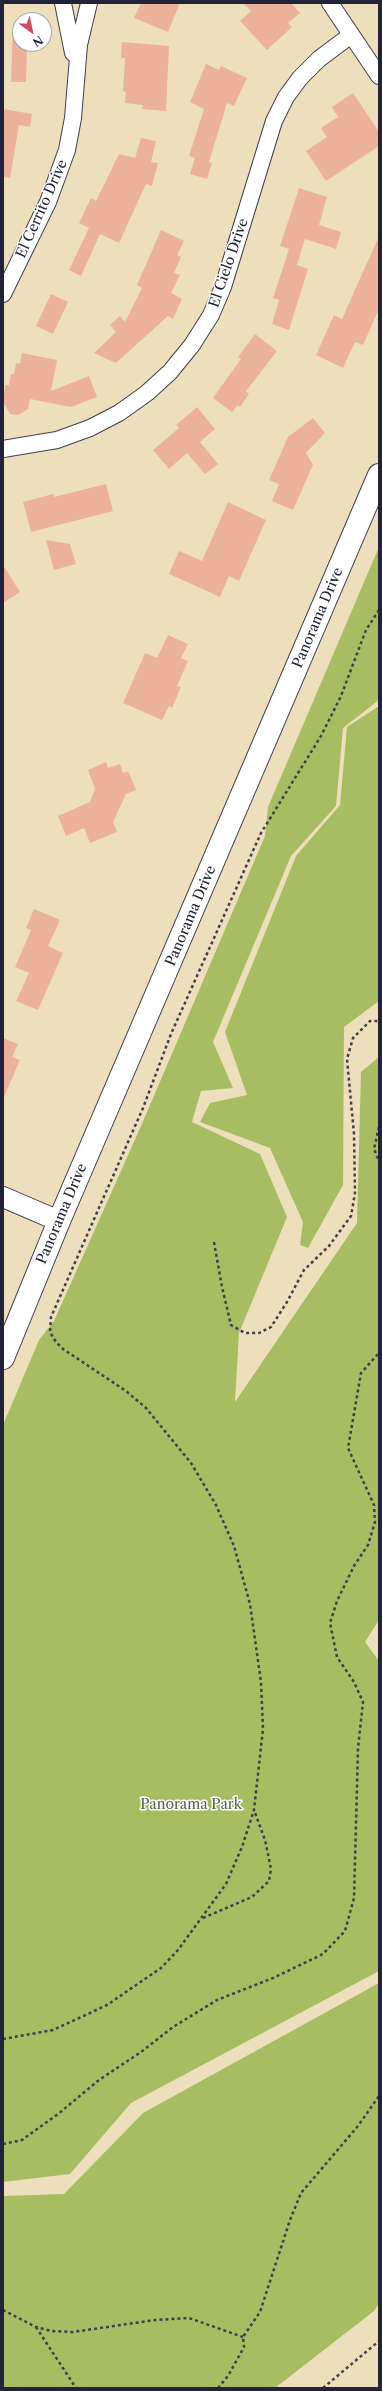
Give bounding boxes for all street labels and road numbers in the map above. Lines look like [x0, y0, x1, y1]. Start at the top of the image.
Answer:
street label: El Cerrito Drive [13, 157, 71, 261]
street label: El Cielo Drive [206, 216, 252, 310]
street label: Panorama Drive [289, 565, 347, 671]
street label: Panorama Drive [162, 863, 220, 969]
street label: Panorama Drive [33, 1161, 91, 1267]

